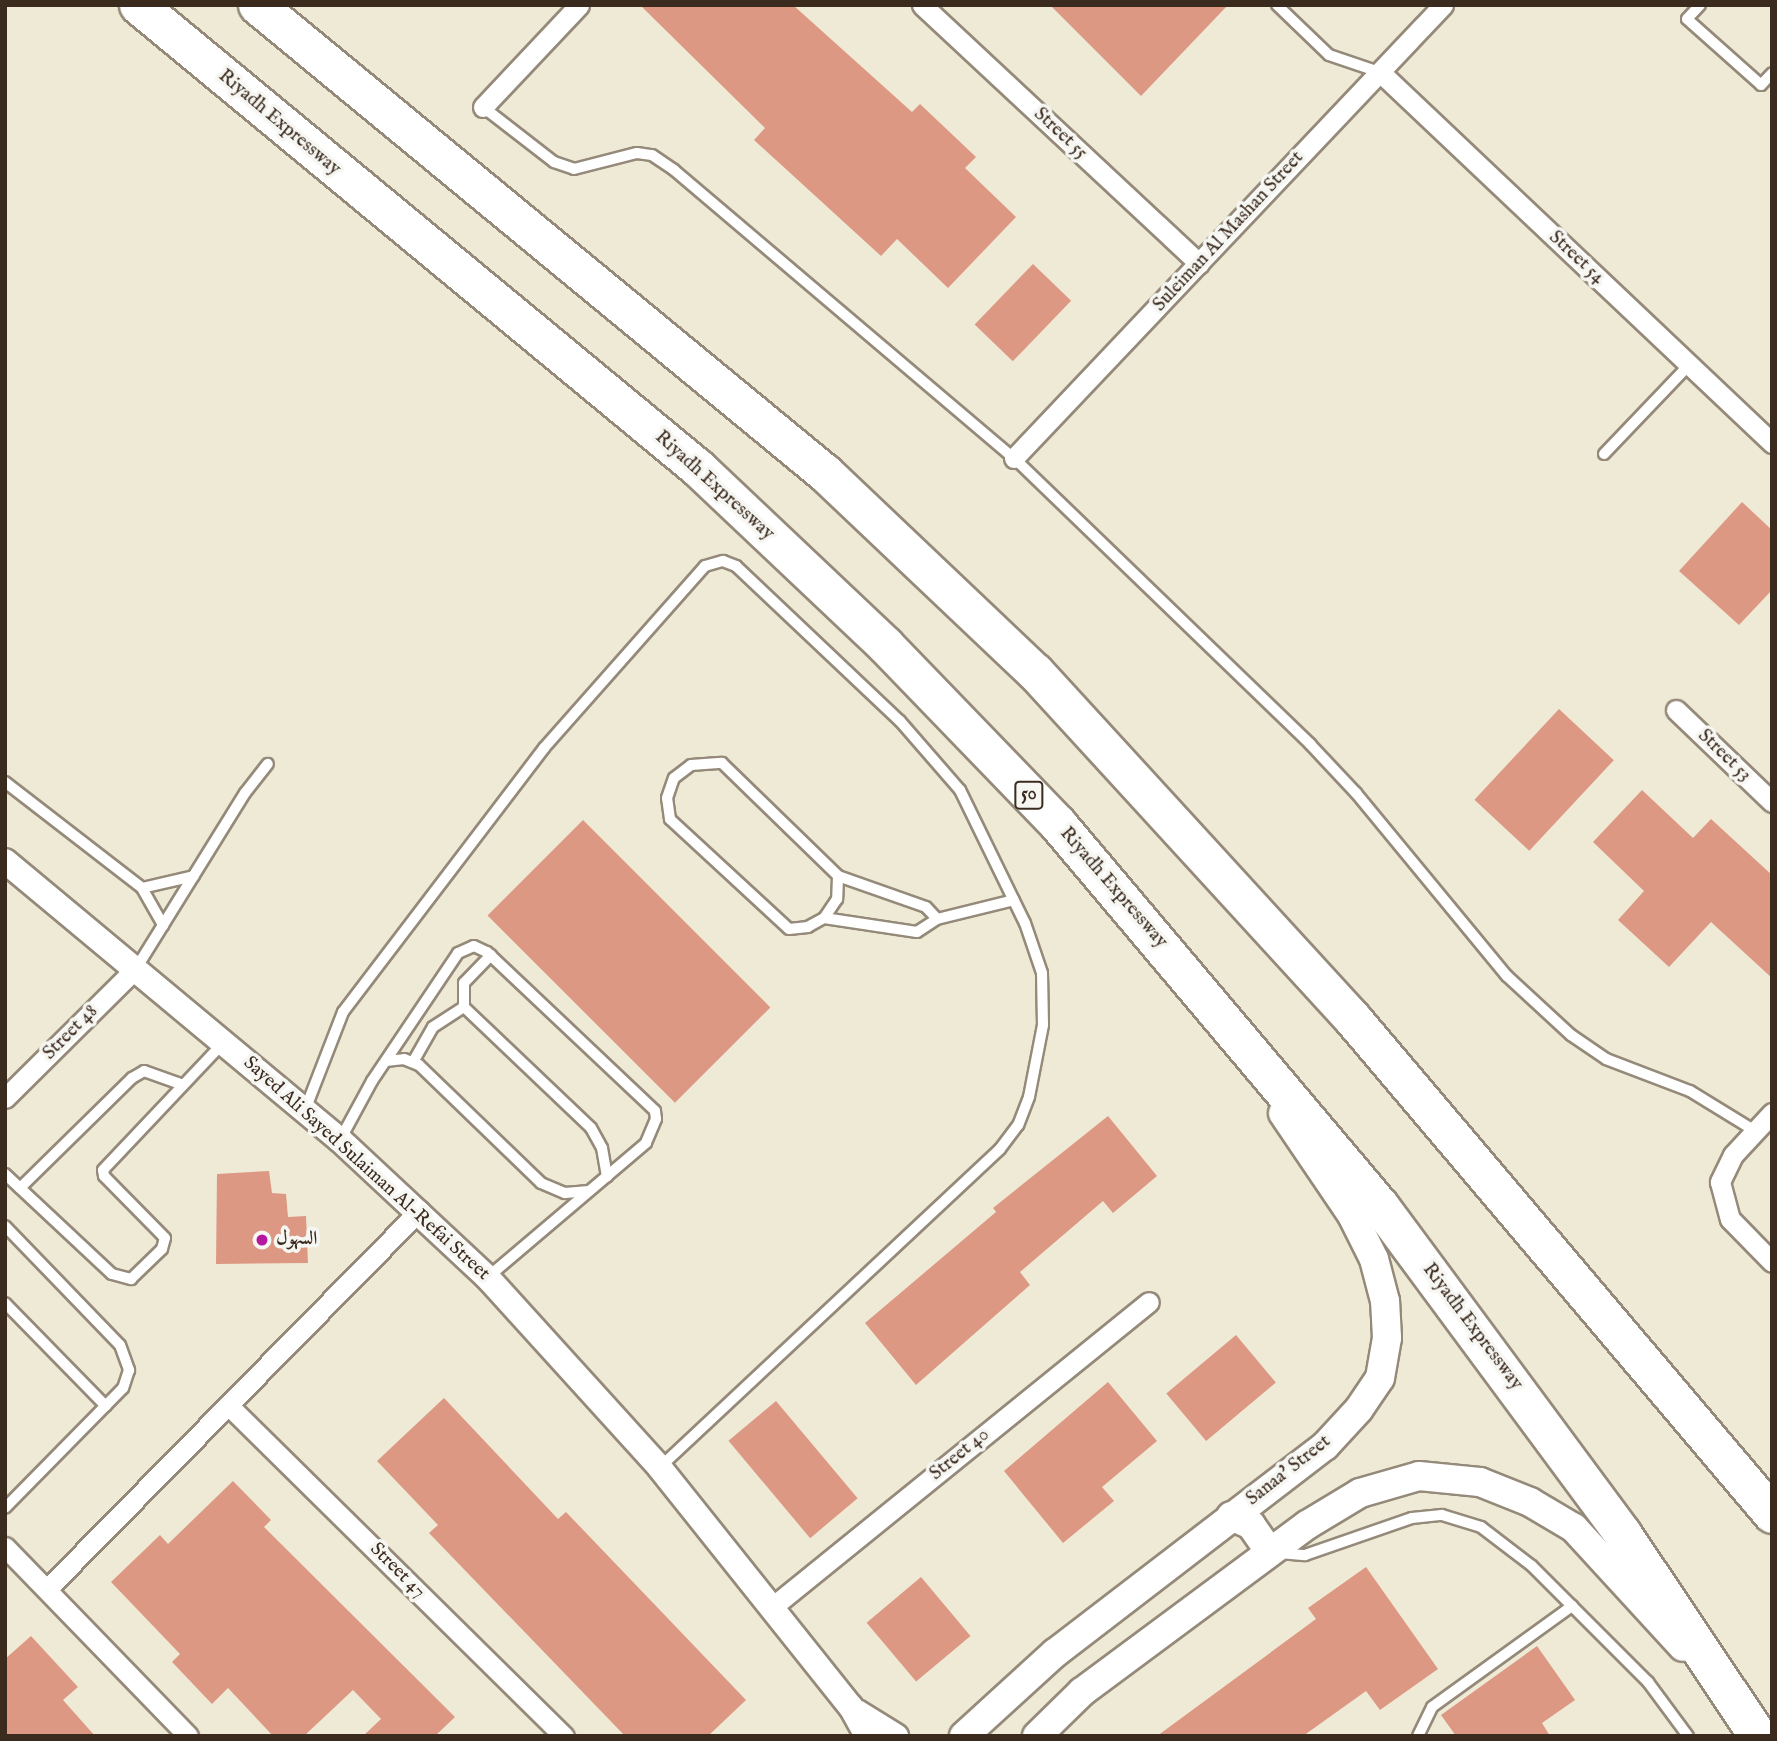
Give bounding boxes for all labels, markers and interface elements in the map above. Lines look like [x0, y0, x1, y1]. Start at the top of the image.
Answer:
street label: Riyadh Expressway [213, 65, 345, 181]
street label: Street 55 [1028, 103, 1092, 165]
street label: Suleiman Al Mashan Street [1149, 147, 1309, 317]
street label: Street 54 [1544, 227, 1608, 289]
street label: Riyadh Expressway [650, 426, 778, 546]
street label: Street 53 [1693, 725, 1755, 787]
road number: 50 [1013, 780, 1045, 810]
street label: Riyadh Expressway [1054, 823, 1172, 953]
street label: Street 48 [39, 1001, 103, 1065]
street label: Sayed Ali Sayed Sulaiman Al-Refai Street [238, 1052, 494, 1286]
place label: السهول [276, 1229, 317, 1251]
marker: السهول [254, 1232, 270, 1248]
street label: Riyadh Expressway [1417, 1259, 1527, 1395]
street label: Street 40 [926, 1424, 994, 1486]
street label: Sanaa' Street [1242, 1431, 1336, 1511]
street label: Street 47 [365, 1539, 429, 1603]

